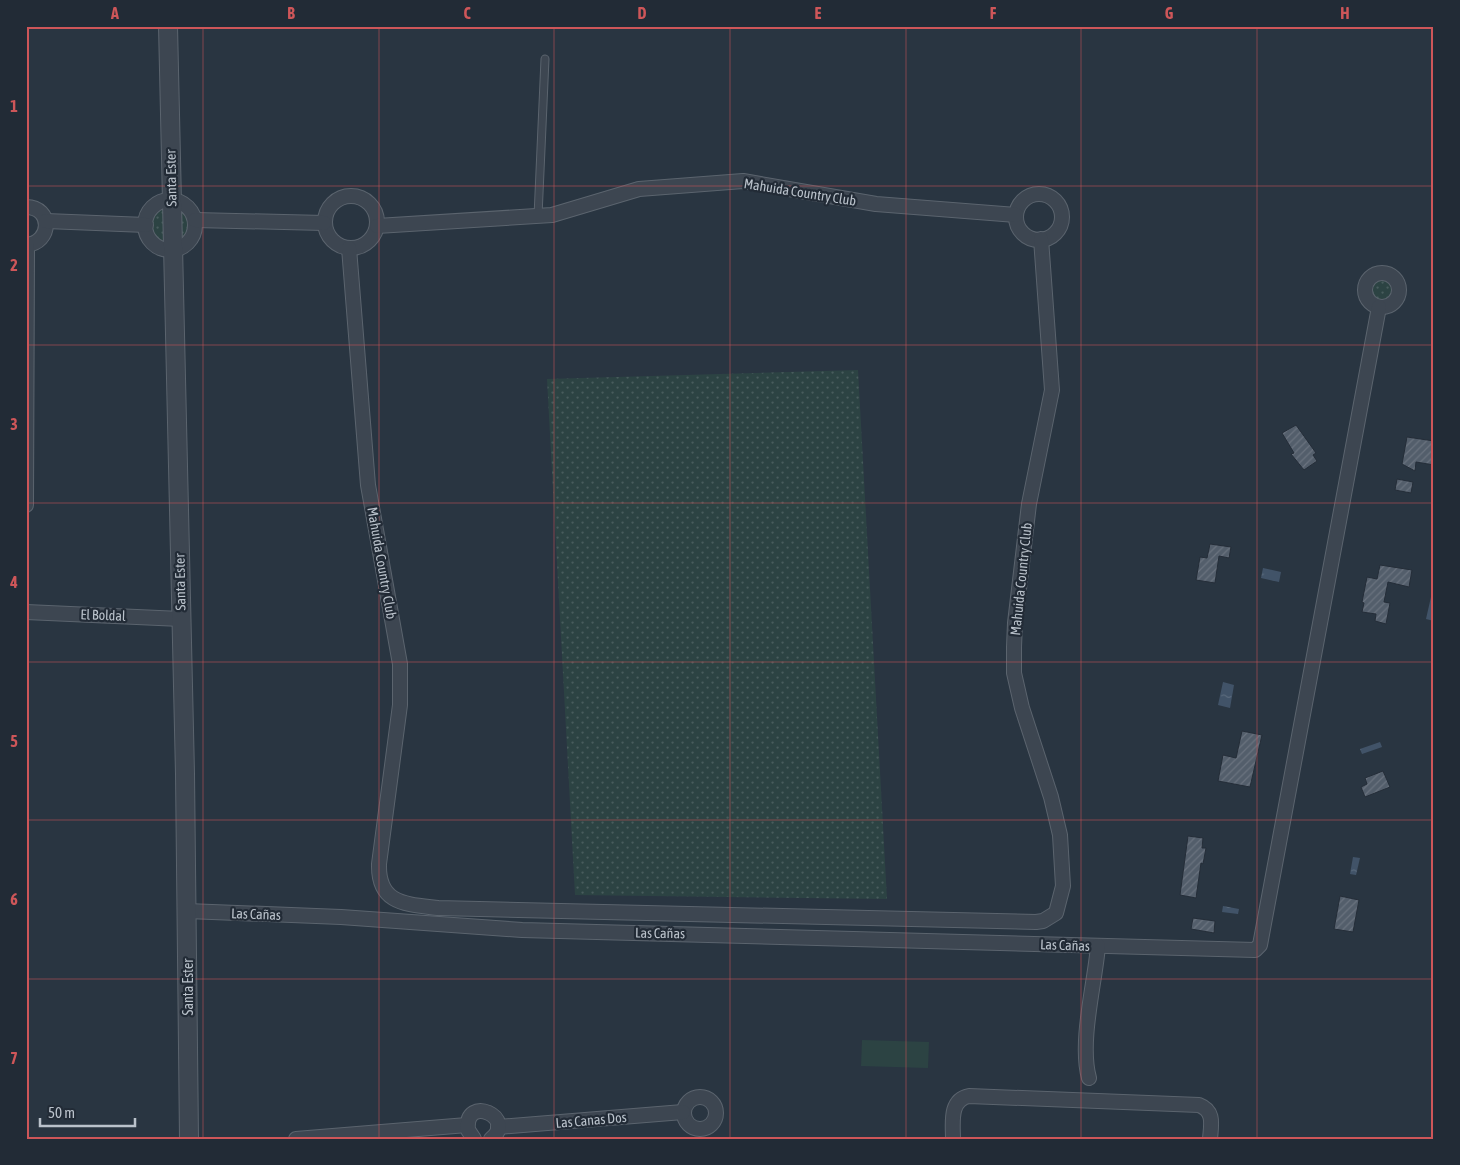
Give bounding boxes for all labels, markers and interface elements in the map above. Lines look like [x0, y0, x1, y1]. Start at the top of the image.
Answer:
text: A [110, 4, 119, 22]
text: B [287, 4, 295, 22]
text: C [463, 4, 471, 22]
text: D [638, 4, 647, 22]
text: E [815, 4, 822, 22]
text: F [990, 4, 997, 22]
text: G [1165, 4, 1174, 22]
text: H [1340, 4, 1350, 22]
text: 1 [10, 97, 18, 115]
street label: Santa Ester [162, 149, 179, 207]
street label: Mahuida Country Club [743, 175, 858, 209]
text: 2 [10, 256, 18, 274]
text: 3 [10, 415, 18, 433]
street label: Mahuida Country Club [364, 506, 400, 621]
street label: Mahuida Country Club [1007, 521, 1035, 636]
street label: Santa Ester [171, 553, 188, 611]
text: 4 [9, 573, 18, 591]
street label: El Boldal [80, 606, 126, 624]
text: 5 [10, 732, 18, 750]
text: 6 [10, 890, 18, 908]
street label: Las Cañas [231, 905, 281, 923]
street label: Las Cañas [635, 925, 685, 941]
street label: Las Cañas [1040, 936, 1090, 954]
street label: Santa Ester [180, 958, 196, 1015]
text: 7 [10, 1049, 18, 1067]
scale bar [40, 1095, 135, 1127]
text: 50 m [48, 1104, 75, 1121]
street label: Las Canas Dos [555, 1109, 627, 1131]

